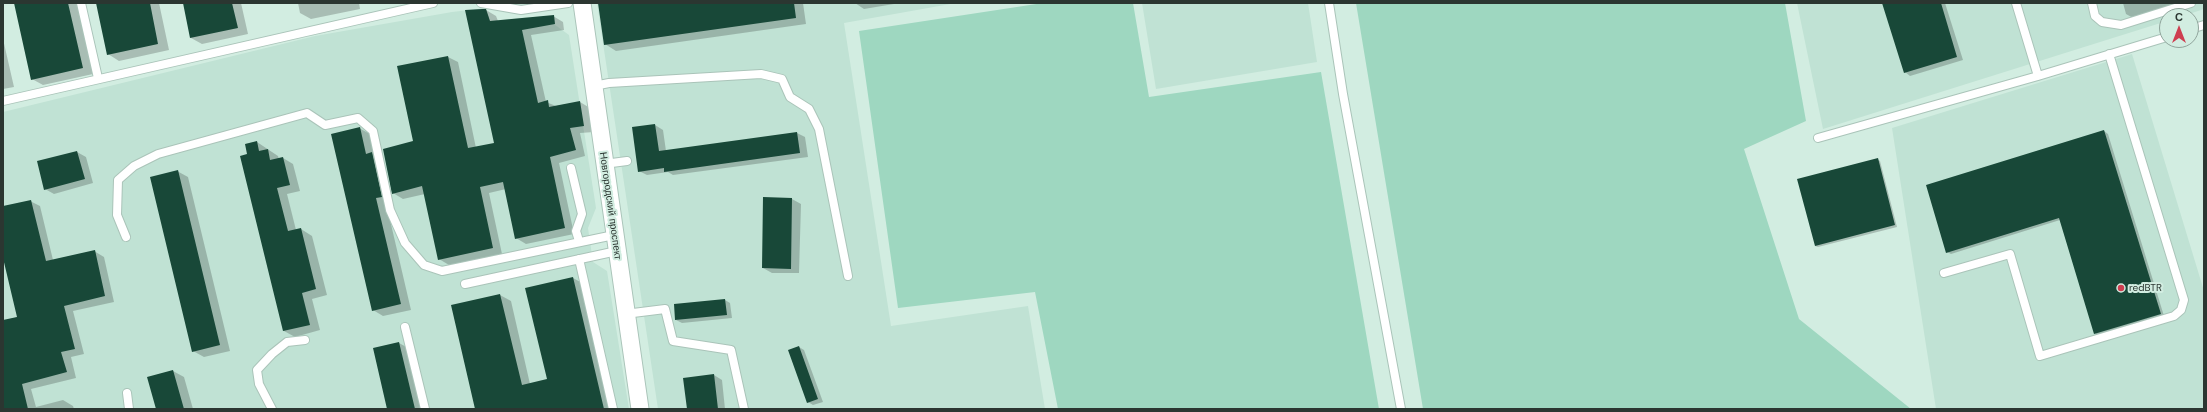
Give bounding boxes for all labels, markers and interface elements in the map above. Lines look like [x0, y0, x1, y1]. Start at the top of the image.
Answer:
north arrow [2159, 8, 2199, 48]
text: С [2175, 10, 2183, 24]
street label: Новгородский проспект [597, 151, 623, 261]
place label: redBTR [2129, 282, 2162, 294]
marker: redBTR [2116, 283, 2126, 293]

